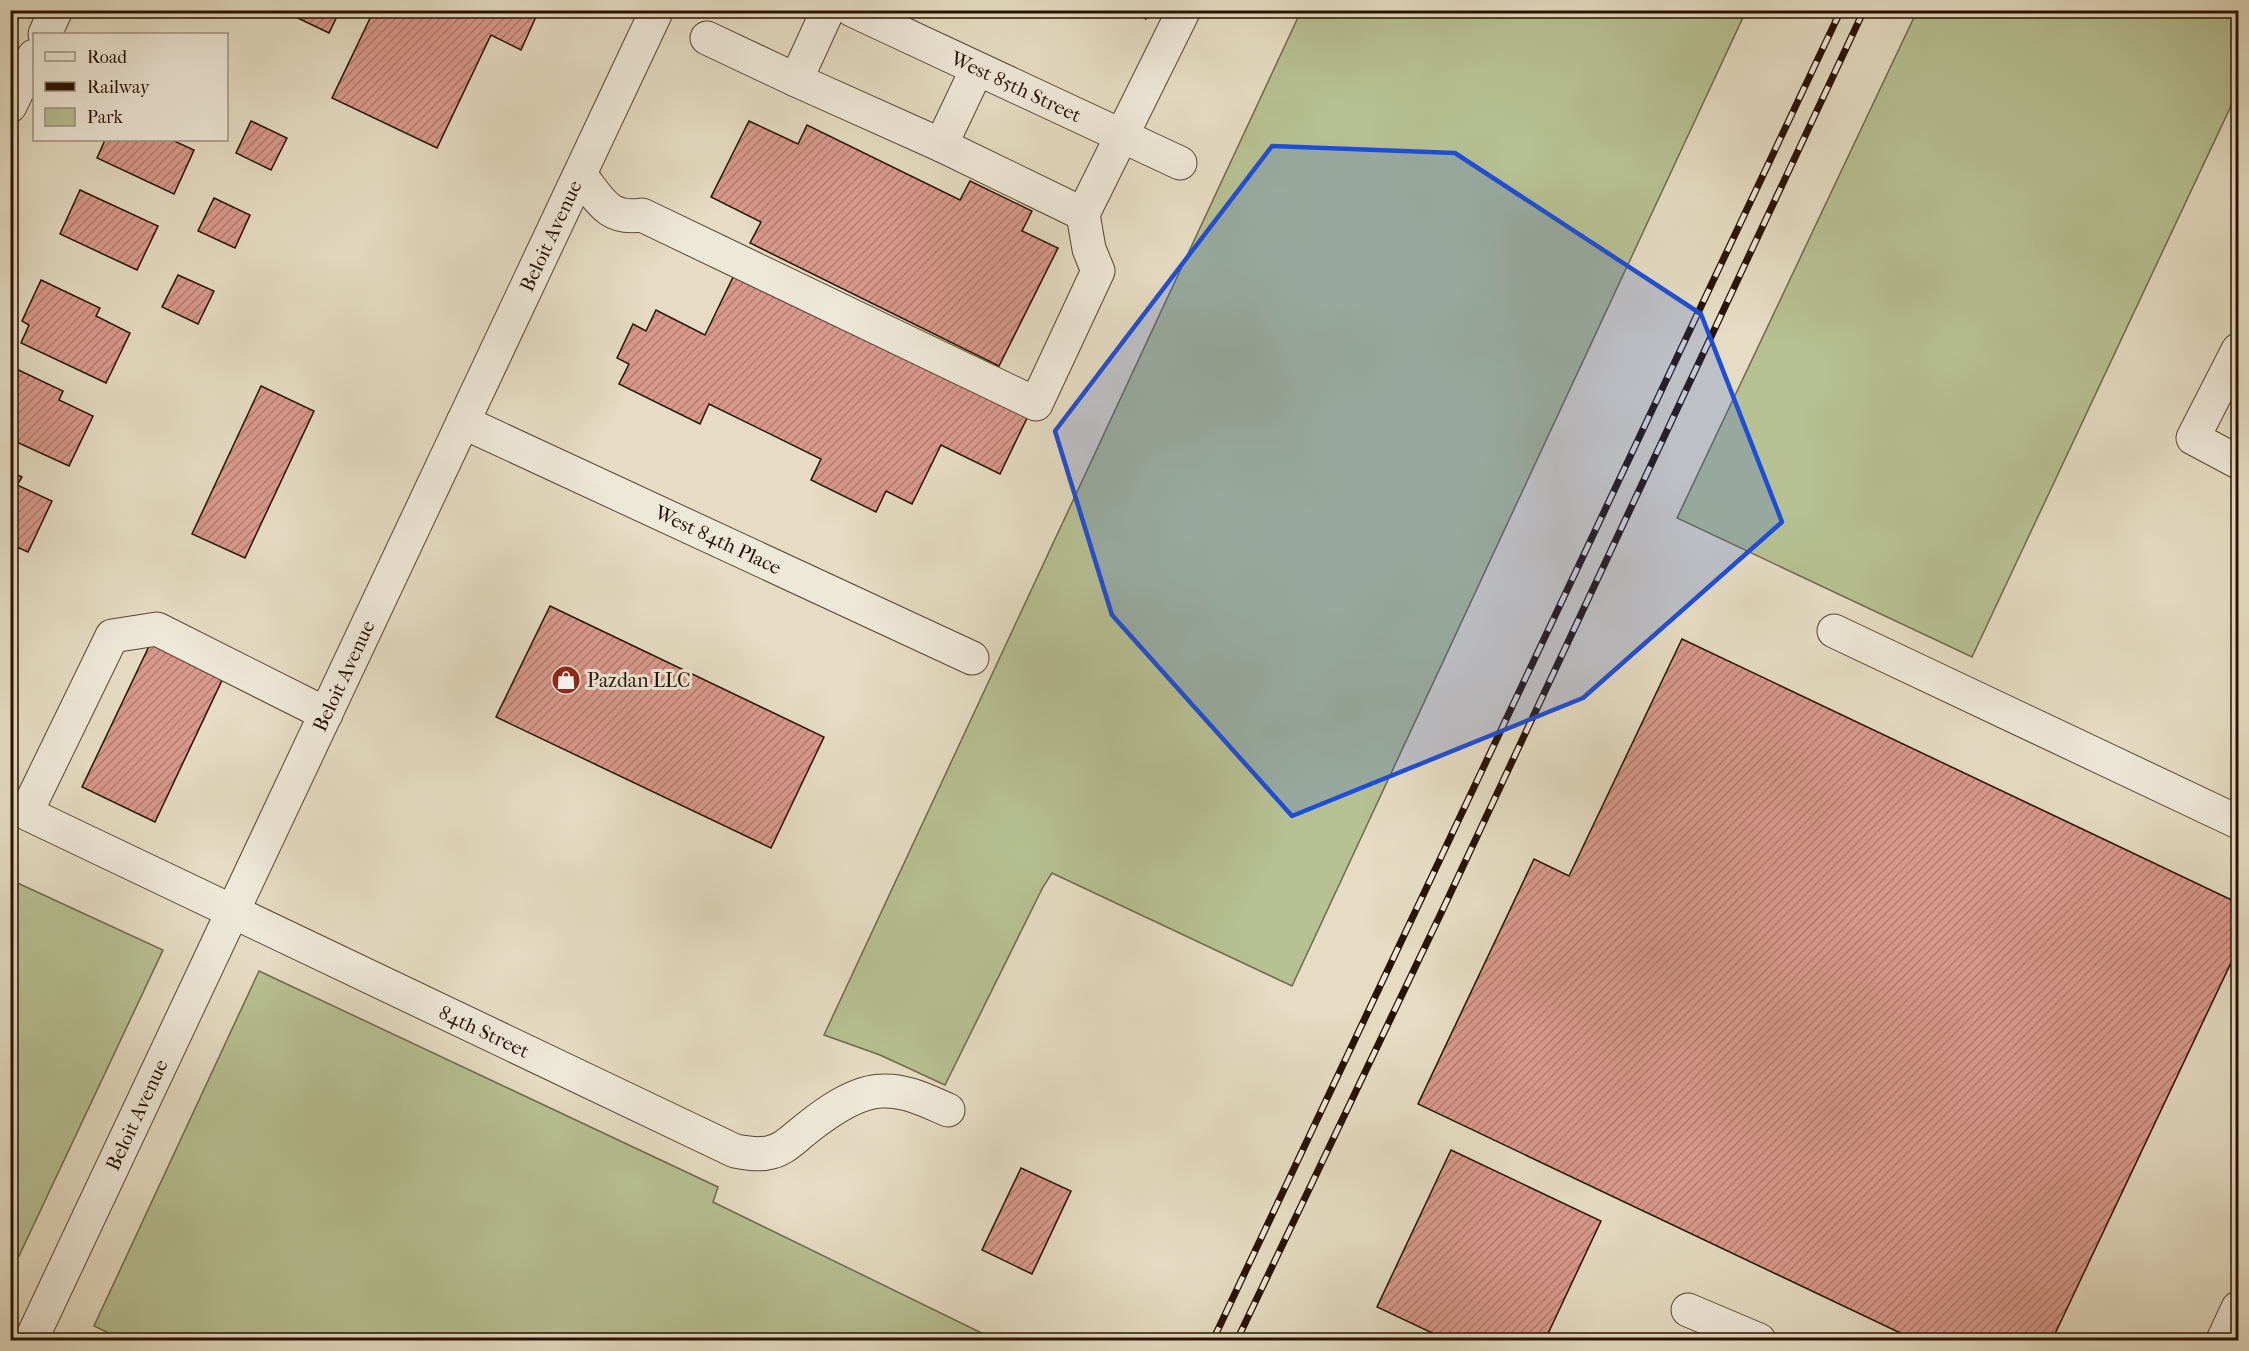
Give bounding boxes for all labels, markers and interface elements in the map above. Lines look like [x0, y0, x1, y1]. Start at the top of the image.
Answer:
legend [33, 33, 228, 141]
street label: West 85th Street [946, 46, 1085, 127]
text: Road [87, 47, 127, 68]
text: Railway [87, 77, 151, 98]
text: Park [87, 107, 124, 128]
street label: Beloit Avenue [515, 177, 587, 295]
street label: West 84th Place [650, 500, 785, 579]
street label: Beloit Avenue [308, 617, 380, 735]
shop icon: Pazdan LLC [550, 664, 582, 696]
place label: Pazdan LLC [587, 669, 691, 692]
street label: 84th Street [435, 1001, 533, 1063]
street label: Beloit Avenue [101, 1056, 173, 1174]

